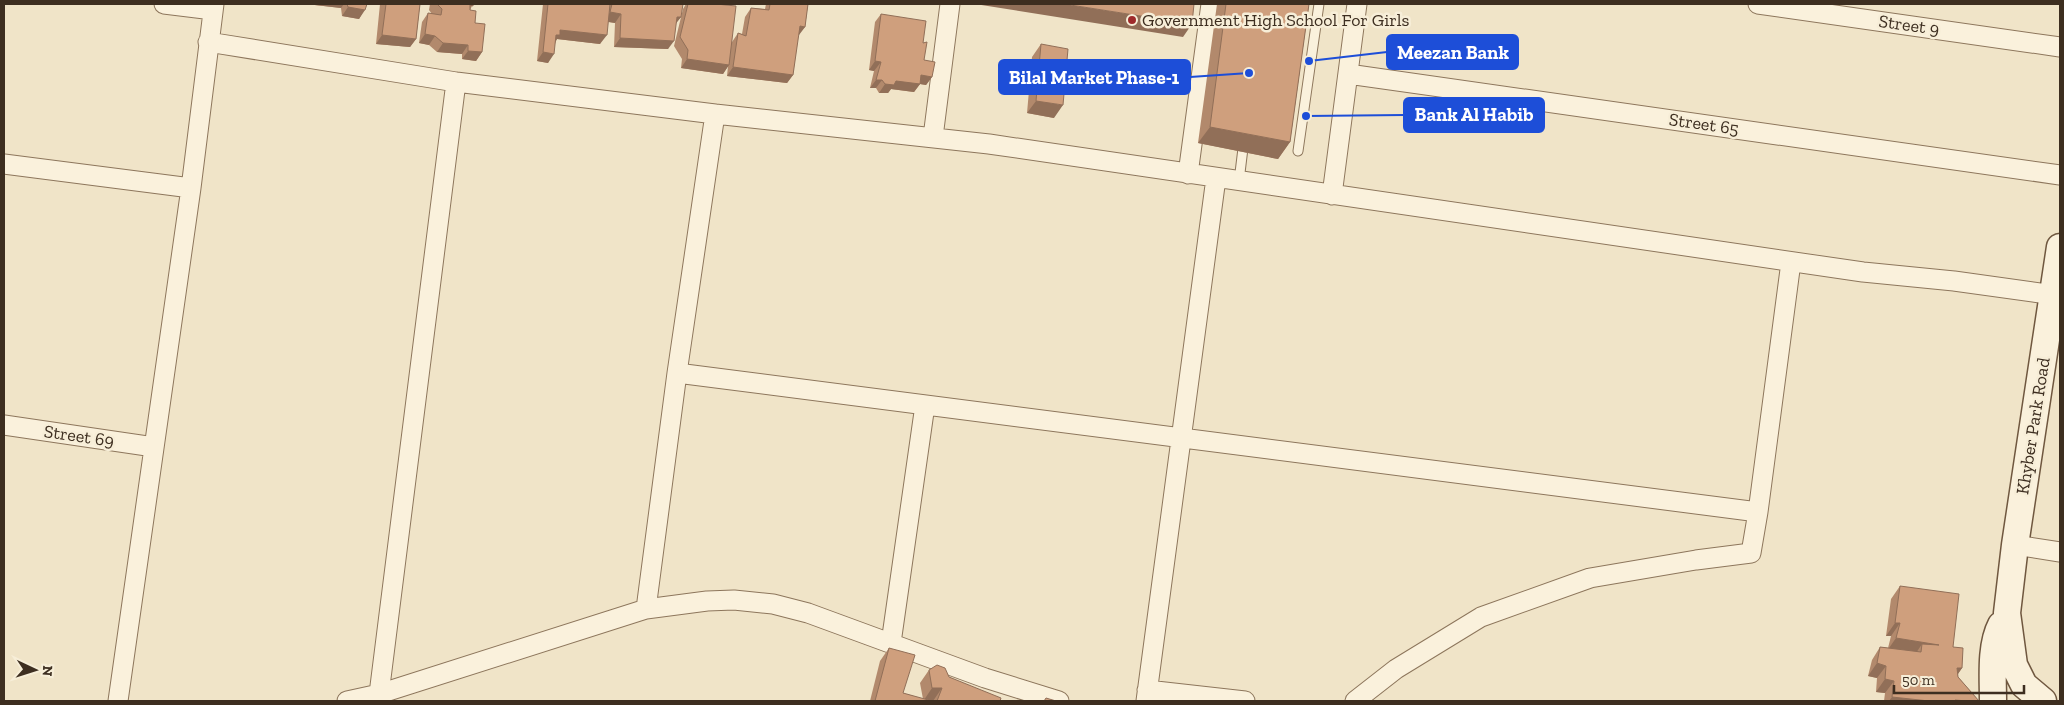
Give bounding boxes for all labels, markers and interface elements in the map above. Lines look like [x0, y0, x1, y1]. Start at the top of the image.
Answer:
place label: Government High School For Girls [1142, 9, 1409, 31]
street label: Street 9 [1877, 10, 1941, 40]
marker: Government High School For Girls [1126, 14, 1138, 26]
callout: Meezan Bank [1387, 35, 1518, 69]
text: Meezan Bank [1397, 41, 1509, 64]
callout: Bilal Market Phase-1 [999, 60, 1190, 94]
text: Bilal Market Phase-1 [1009, 66, 1180, 89]
callout: Bank Al Habib [1404, 98, 1544, 132]
text: Bank Al Habib [1415, 103, 1534, 126]
street label: Street 65 [1668, 108, 1740, 140]
street label: Khyber Park Road [2011, 356, 2055, 496]
street label: Street 69 [42, 420, 116, 452]
north arrow [10, 645, 60, 695]
scale bar [1894, 662, 2024, 694]
text: N [39, 665, 56, 677]
text: 50 m [1902, 671, 1935, 689]

